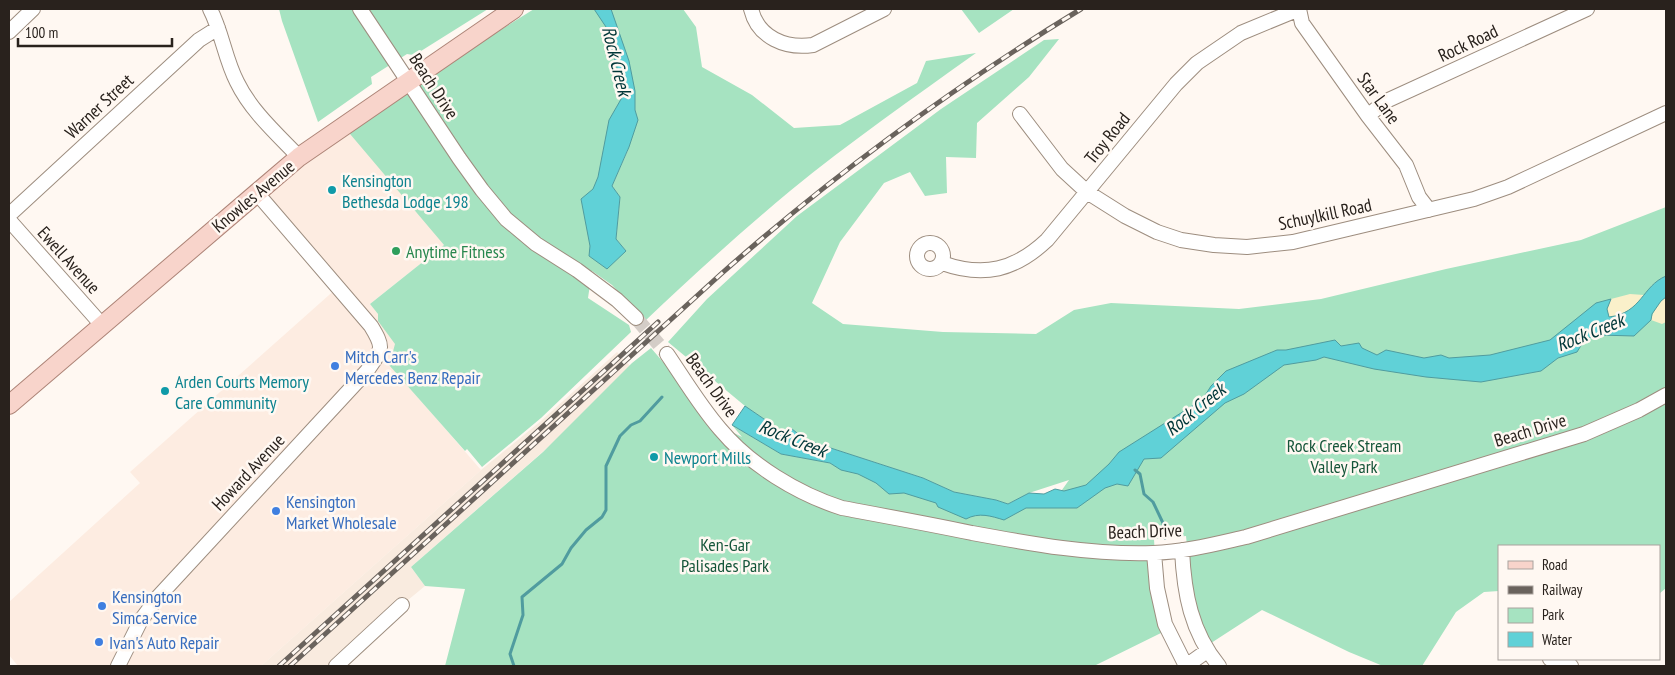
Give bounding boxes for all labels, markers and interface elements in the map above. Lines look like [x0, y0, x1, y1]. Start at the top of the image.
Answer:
scale bar [18, 15, 171, 47]
street label: Rock Road [1434, 19, 1502, 67]
text: 100 m [25, 23, 58, 42]
water label: Rock Creek [597, 24, 638, 101]
street label: Beach Drive [404, 49, 464, 123]
street label: Star Lane [1353, 68, 1405, 128]
street label: Warner Street [60, 69, 138, 143]
street label: Troy Road [1079, 108, 1135, 168]
street label: Knowles Avenue [207, 155, 299, 237]
place label: Kensington Bethesda Lodge 198 [342, 169, 469, 213]
marker: Kensington Bethesda Lodge 198 [326, 184, 338, 196]
street label: Schuylkill Road [1276, 193, 1374, 235]
street label: Ewell Avenue [33, 222, 105, 298]
place label: Anytime Fitness [406, 240, 505, 263]
marker: Anytime Fitness [390, 245, 402, 257]
water label: Rock Creek [1553, 307, 1630, 356]
place label: Mitch Carr's Mercedes Benz Repair [345, 345, 480, 389]
street label: Beach Drive [681, 348, 743, 422]
marker: Mitch Carr's Mercedes Benz Repair [329, 360, 341, 372]
place label: Arden Courts Memory Care Community [175, 370, 309, 414]
water label: Rock Creek [1160, 376, 1232, 441]
marker: Arden Courts Memory Care Community [159, 385, 171, 397]
street label: Beach Drive [1491, 408, 1569, 452]
water label: Rock Creek [756, 414, 833, 463]
street label: Howard Avenue [207, 429, 289, 515]
park label: Rock Creek Stream Valley Park [1287, 434, 1401, 478]
place label: Newport Mills [664, 446, 751, 469]
marker: Newport Mills [648, 451, 660, 463]
place label: Kensington Market Wholesale [286, 490, 397, 534]
marker: Kensington Market Wholesale [270, 505, 282, 517]
street label: Beach Drive [1108, 518, 1182, 544]
park label: Ken-Gar Palisades Park [681, 533, 769, 577]
legend [1498, 545, 1660, 660]
text: Road [1542, 555, 1568, 574]
text: Railway [1542, 580, 1583, 599]
place label: Kensington Simca Service [112, 585, 197, 629]
marker: Kensington Simca Service [96, 600, 108, 612]
text: Park [1542, 605, 1564, 624]
text: Water [1542, 630, 1573, 649]
place label: Ivan's Auto Repair [109, 631, 219, 654]
marker: Ivan's Auto Repair [93, 636, 105, 648]

